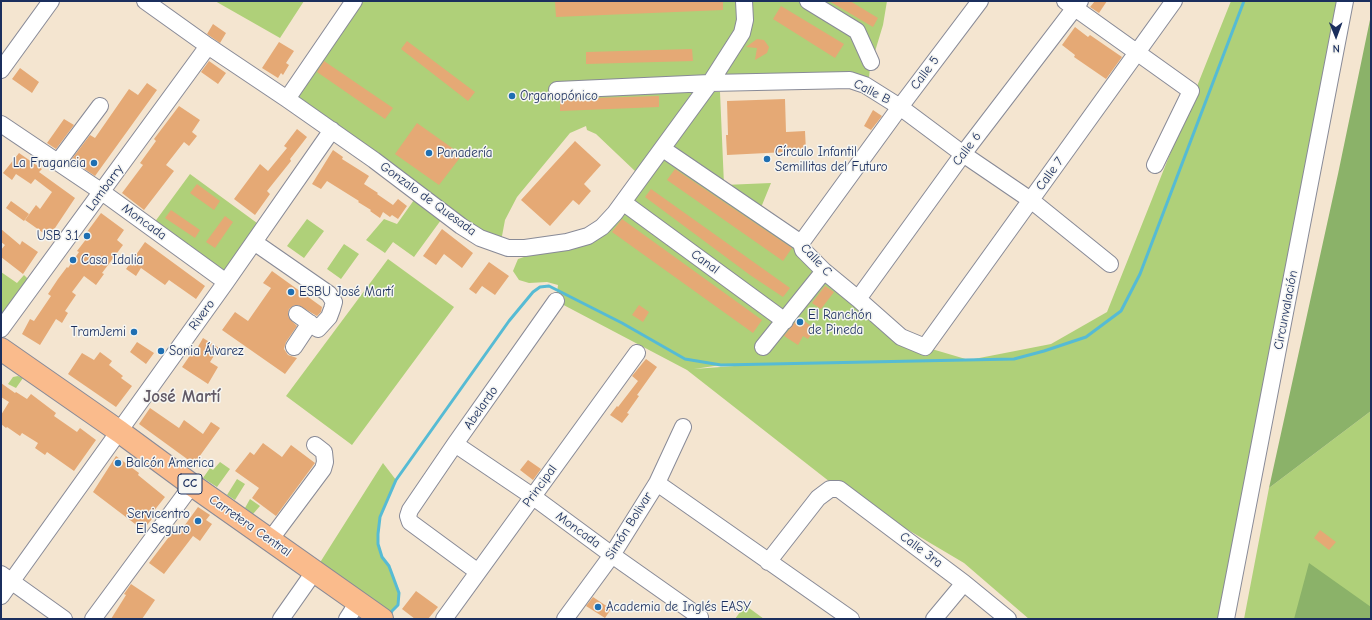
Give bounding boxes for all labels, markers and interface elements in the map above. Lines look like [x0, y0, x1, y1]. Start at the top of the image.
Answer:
north arrow [1316, 16, 1356, 56]
text: N [1333, 42, 1340, 55]
street label: Calle 5 [907, 53, 943, 93]
street label: Calle B [851, 76, 893, 108]
place label: Organopónico [520, 88, 598, 104]
marker: Organopónico [507, 91, 517, 101]
street label: Calle 6 [949, 129, 985, 169]
place label: Círculo Infantil Semillitas del Futuro [775, 144, 888, 175]
place label: Panadería [437, 145, 493, 161]
marker: Panadería [424, 148, 434, 158]
marker: Círculo Infantil Semillitas del Futuro [762, 154, 772, 164]
street label: Calle 7 [1033, 154, 1067, 194]
place label: La Fragancia [13, 155, 86, 171]
marker: La Fragancia [89, 158, 99, 168]
street label: Gonzalo de Quesada [377, 159, 479, 239]
street label: Lambarry [83, 162, 127, 214]
street label: Moncada [119, 201, 169, 243]
place label: USB 3.1 [37, 228, 79, 244]
marker: USB 3.1 [82, 231, 92, 241]
street label: Calle C [797, 240, 835, 280]
street label: Canal [688, 246, 722, 278]
place label: Casa Idalia [81, 252, 143, 268]
marker: Casa Idalia [68, 255, 78, 265]
street label: Circunvalación [1271, 269, 1301, 351]
place label: ESBU José Martí [299, 284, 394, 300]
marker: ESBU José Martí [286, 287, 296, 297]
street label: Rivero [186, 297, 218, 333]
place label: El Ranchón de Pineda [808, 307, 872, 338]
marker: El Ranchón de Pineda [795, 317, 805, 327]
place label: TramJemi [71, 324, 126, 340]
marker: TramJemi [129, 327, 139, 337]
place label: Sonia Álvarez [169, 343, 244, 359]
marker: Sonia Álvarez [156, 346, 166, 356]
street label: Abelardo [461, 383, 501, 433]
district label: José Martí [143, 387, 221, 407]
place label: Balcón America [126, 455, 214, 471]
marker: Balcón America [113, 458, 123, 468]
street label: Principal [520, 462, 560, 510]
road number: CC [178, 474, 202, 494]
street label: Simón Bolivar [602, 489, 656, 563]
street label: Carretera Central [206, 492, 294, 560]
place label: Servicentro El Seguro [127, 506, 190, 537]
street label: Moncada [553, 509, 603, 551]
marker: Servicentro El Seguro [193, 516, 203, 526]
street label: Calle 3ra [897, 529, 945, 571]
place label: Academia de Inglés EASY [606, 599, 751, 615]
marker: Academia de Inglés EASY [593, 602, 603, 612]

